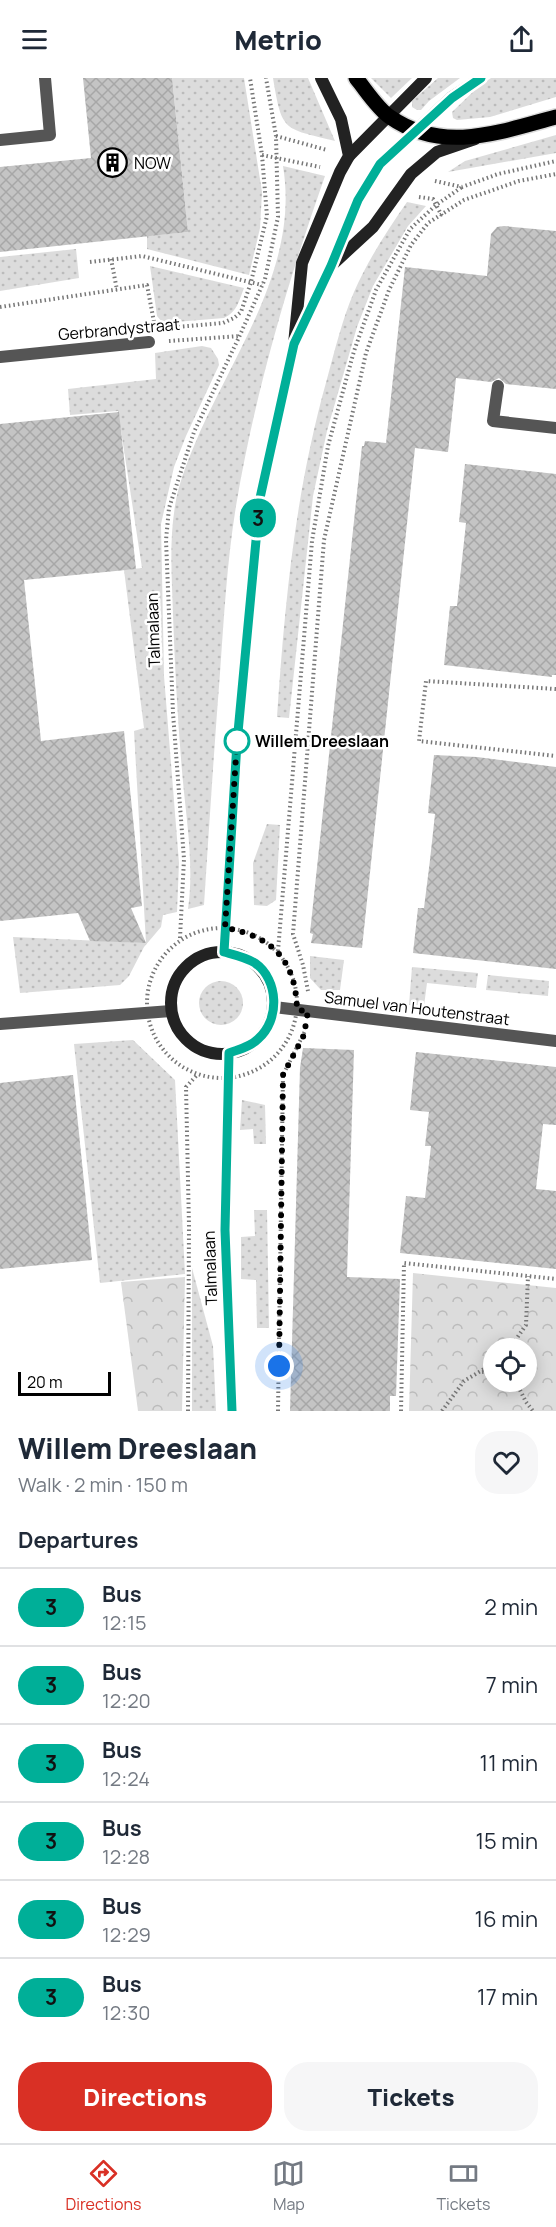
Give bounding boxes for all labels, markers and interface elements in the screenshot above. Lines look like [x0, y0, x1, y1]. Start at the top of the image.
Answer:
text: Metrio [234, 21, 322, 58]
icon: menu [18, 23, 51, 56]
icon: share [505, 23, 538, 56]
building icon: NOW [97, 147, 129, 179]
place label: NOW [134, 152, 171, 174]
street label: Gerbrandystraat [57, 313, 181, 345]
line badge: 3 [238, 498, 278, 538]
text: 3 [252, 504, 264, 532]
street label: Talmalaan [141, 592, 165, 668]
marker: Willem Dreeslaan [224, 728, 250, 754]
place label: Willem Dreeslaan [255, 730, 389, 752]
street label: Samuel van Houtenstraat [323, 986, 511, 1030]
street label: Talmalaan [198, 1230, 222, 1306]
map controls [483, 1338, 537, 1392]
button: locate [483, 1338, 537, 1392]
your location [264, 1351, 294, 1381]
scale bar [18, 1369, 111, 1396]
text: 20 m [27, 1371, 63, 1393]
text: Willem Dreeslaan [18, 1429, 257, 1467]
button: heart [475, 1431, 538, 1494]
text: Walk · 2 min · 150 m [18, 1471, 188, 1498]
text: Departures [18, 1525, 138, 1555]
text: Bus [102, 1579, 142, 1609]
text: 2 min [484, 1592, 538, 1622]
text: 3 [45, 1593, 57, 1621]
text: 12:15 [102, 1609, 147, 1636]
text: Bus [102, 1657, 142, 1687]
text: 7 min [486, 1670, 538, 1700]
text: 3 [45, 1671, 57, 1699]
text: 12:20 [102, 1687, 151, 1714]
text: Bus [102, 1735, 142, 1765]
text: 11 min [480, 1748, 538, 1778]
text: 3 [45, 1749, 57, 1777]
text: 12:24 [102, 1765, 150, 1792]
text: Bus [102, 1813, 142, 1843]
text: 15 min [475, 1826, 538, 1856]
text: 3 [45, 1827, 57, 1855]
text: 12:28 [102, 1843, 150, 1870]
text: Bus [102, 1891, 142, 1921]
text: 16 min [475, 1904, 538, 1934]
text: 3 [45, 1905, 57, 1933]
text: 12:29 [102, 1921, 151, 1948]
text: Bus [102, 1969, 142, 1999]
text: 17 min [477, 1982, 538, 2012]
text: 3 [45, 1983, 57, 2011]
text: 12:30 [102, 1999, 150, 2026]
button: Directions [18, 2062, 272, 2131]
button: Tickets [284, 2062, 538, 2131]
tab: Directions [66, 2157, 141, 2215]
tab: Map [272, 2157, 305, 2215]
tab: Tickets [436, 2157, 490, 2215]

